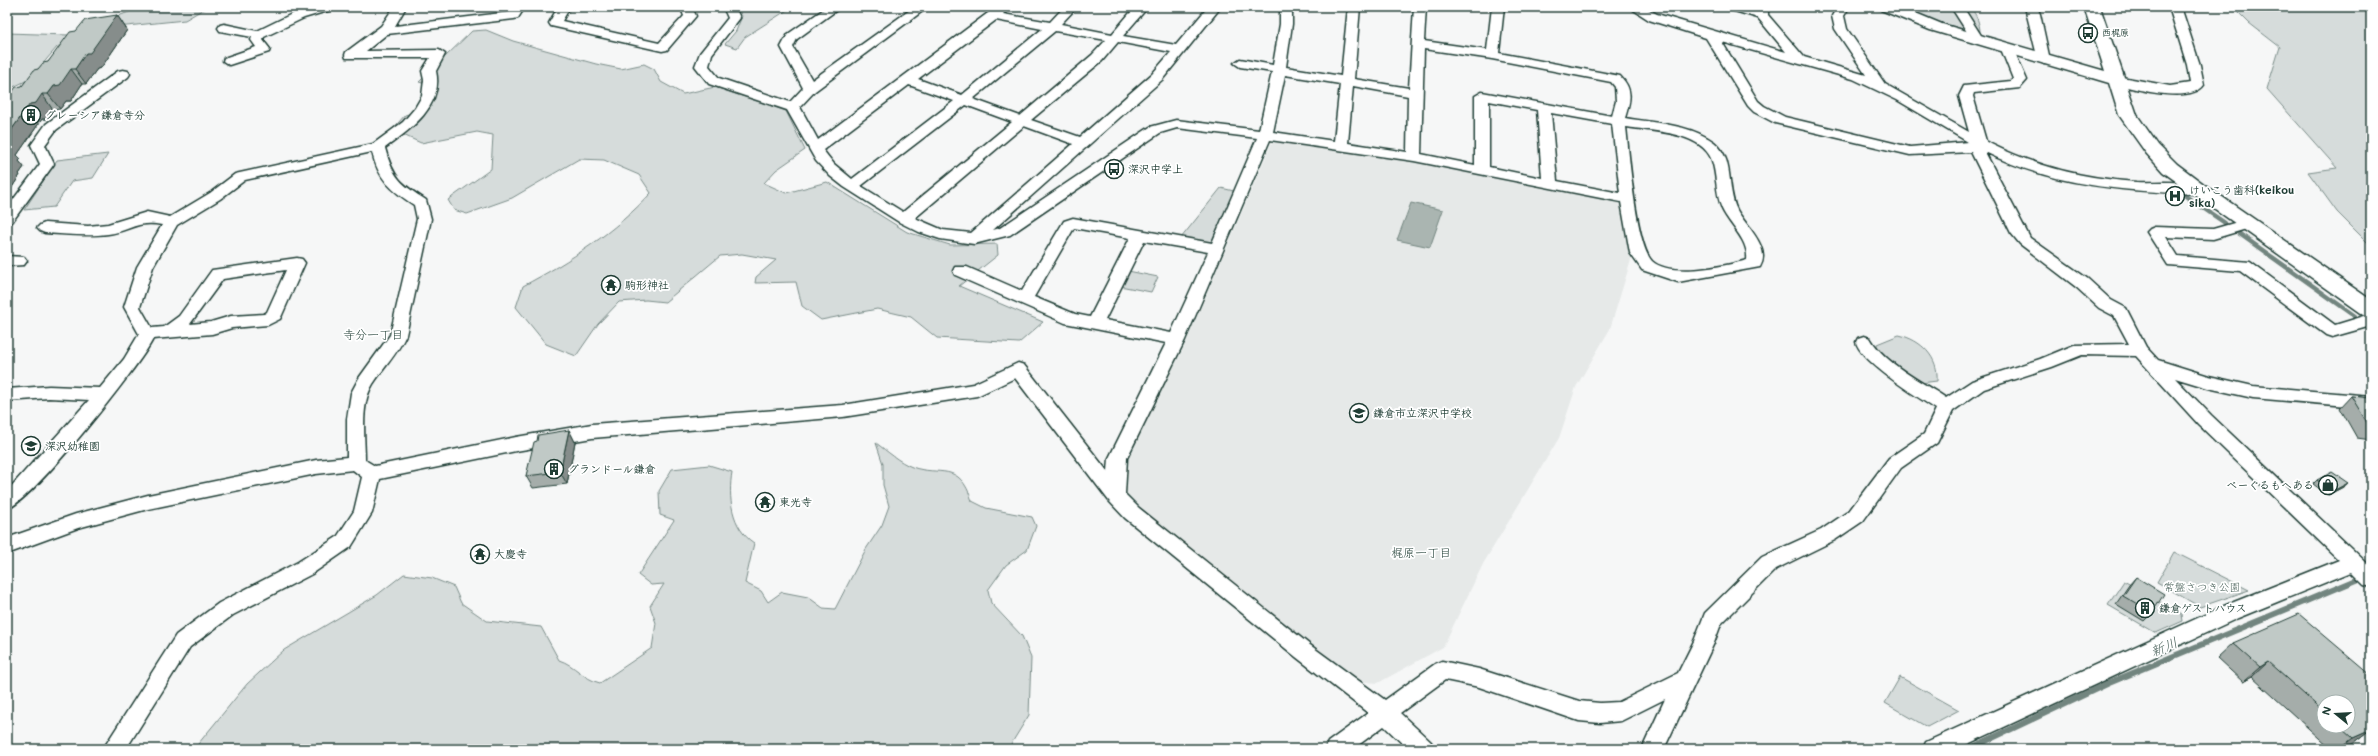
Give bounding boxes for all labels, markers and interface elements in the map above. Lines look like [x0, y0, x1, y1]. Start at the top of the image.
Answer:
bus stop icon: 西梶原 [2077, 22, 2099, 44]
place label: 西梶原 [2102, 27, 2129, 38]
building icon: グレーシア鎌倉寺分 [20, 104, 42, 126]
place label: グレーシア鎌倉寺分 [45, 107, 145, 122]
bus stop icon: 深沢中学上 [1103, 158, 1125, 180]
place label: 深沢中学上 [1128, 161, 1183, 176]
place label: けいこう歯科(keikou sika) [2189, 182, 2294, 210]
hospital icon: けいこう歯科(keikou sika) [2164, 185, 2186, 207]
temple icon: 駒形神社 [600, 274, 622, 296]
place label: 駒形神社 [625, 277, 669, 292]
district label: 寺分一丁目 [343, 326, 403, 342]
school or university icon: 鎌倉市立深沢中学校 [1348, 402, 1370, 424]
place label: 鎌倉市立深沢中学校 [1373, 405, 1472, 420]
school or university icon: 深沢幼稚園 [20, 435, 42, 457]
place label: 深沢幼稚園 [45, 438, 100, 453]
building icon: グランドール鎌倉 [543, 458, 565, 480]
place label: グランドール鎌倉 [568, 461, 656, 476]
shop icon: べーぐるもへある [2317, 474, 2339, 496]
place label: べーぐるもへある [2226, 477, 2314, 492]
temple icon: 東光寺 [754, 491, 776, 513]
place label: 東光寺 [779, 494, 812, 509]
temple icon: 大慶寺 [469, 543, 491, 565]
district label: 梶原一丁目 [1391, 544, 1451, 560]
place label: 大慶寺 [494, 546, 527, 561]
park label: 常盤さつき公園 [2164, 579, 2241, 594]
building icon: 鎌倉ゲストハウス [2134, 597, 2156, 619]
place label: 鎌倉ゲストハウス [2159, 600, 2247, 615]
water label: 新川 [2147, 632, 2180, 661]
north arrow [2316, 694, 2356, 734]
text: N [2318, 704, 2334, 717]

